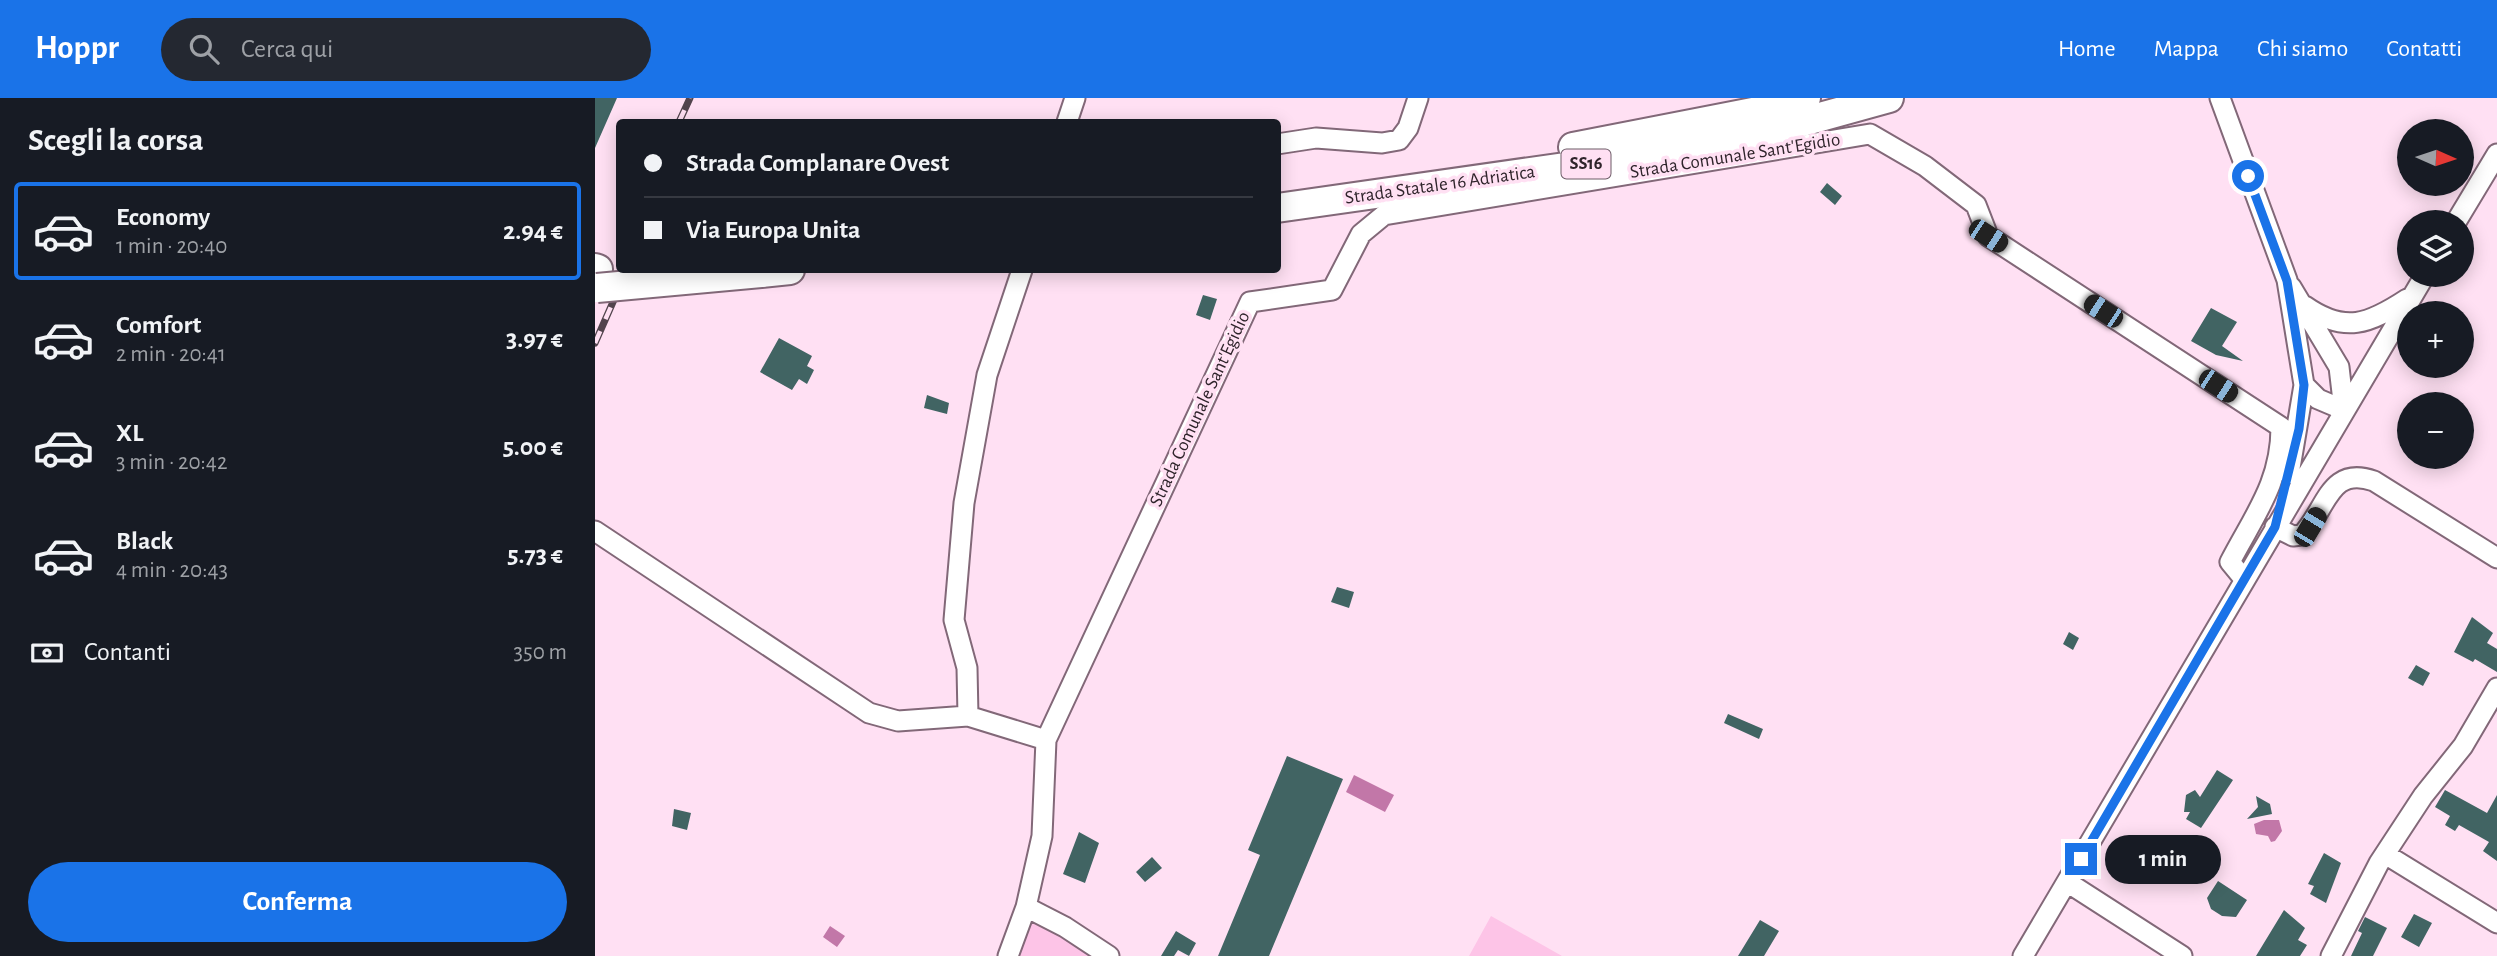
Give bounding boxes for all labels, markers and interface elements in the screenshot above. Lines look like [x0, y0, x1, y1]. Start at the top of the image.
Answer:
search box [161, 18, 651, 81]
icon: search [185, 30, 223, 68]
text: Hoppr [35, 32, 119, 65]
text: Cerca qui [241, 36, 333, 62]
text: Home [2058, 37, 2116, 61]
text: Mappa [2154, 37, 2219, 61]
text: Chi siamo [2257, 37, 2348, 61]
text: Contatti [2386, 37, 2462, 61]
north arrow [2397, 119, 2475, 196]
map controls [2397, 119, 2474, 469]
text: Scegli la corsa [28, 124, 204, 156]
street label: Strada Comunale Sant'Egidio [1629, 130, 1841, 182]
text: Strada Complanare Ovest [686, 150, 949, 176]
road number: SS16 [1562, 150, 1611, 178]
route start [2232, 160, 2264, 192]
street label: Strada Statale 16 Adriatica [1344, 162, 1537, 208]
icon: car [32, 200, 95, 263]
text: Economy [116, 204, 210, 230]
button: layers [2397, 210, 2474, 287]
car [1965, 216, 2012, 256]
text: Via Europa Unita [686, 217, 861, 243]
text: 2.94 € [503, 218, 563, 244]
text: 1 min · 20:40 [116, 235, 227, 258]
car [2080, 291, 2127, 331]
button: + [2397, 301, 2474, 378]
icon: car [32, 308, 95, 371]
street label: Strada Comunale Sant'Egidio [1146, 309, 1254, 509]
text: Comfort [116, 312, 201, 338]
text: 3.97 € [506, 326, 563, 352]
text: 2 min · 20:41 [116, 343, 226, 366]
car [2195, 366, 2242, 406]
button: − [2397, 392, 2474, 469]
icon: car [32, 416, 95, 479]
text: XL [116, 420, 143, 446]
text: 5.00 € [503, 434, 563, 460]
text: 3 min · 20:42 [116, 451, 227, 474]
car [2291, 504, 2330, 550]
icon: car [32, 524, 95, 587]
text: Black [116, 528, 173, 554]
text: 5.73 € [507, 542, 563, 568]
text: 4 min · 20:43 [116, 559, 228, 582]
icon: cash [28, 634, 66, 672]
text: Contanti [84, 639, 171, 665]
text: 350 m [514, 641, 567, 664]
callout: 1 min [2105, 834, 2221, 884]
route end [2065, 843, 2097, 875]
text: 1 min [2139, 848, 2187, 871]
button: Conferma [28, 862, 567, 942]

